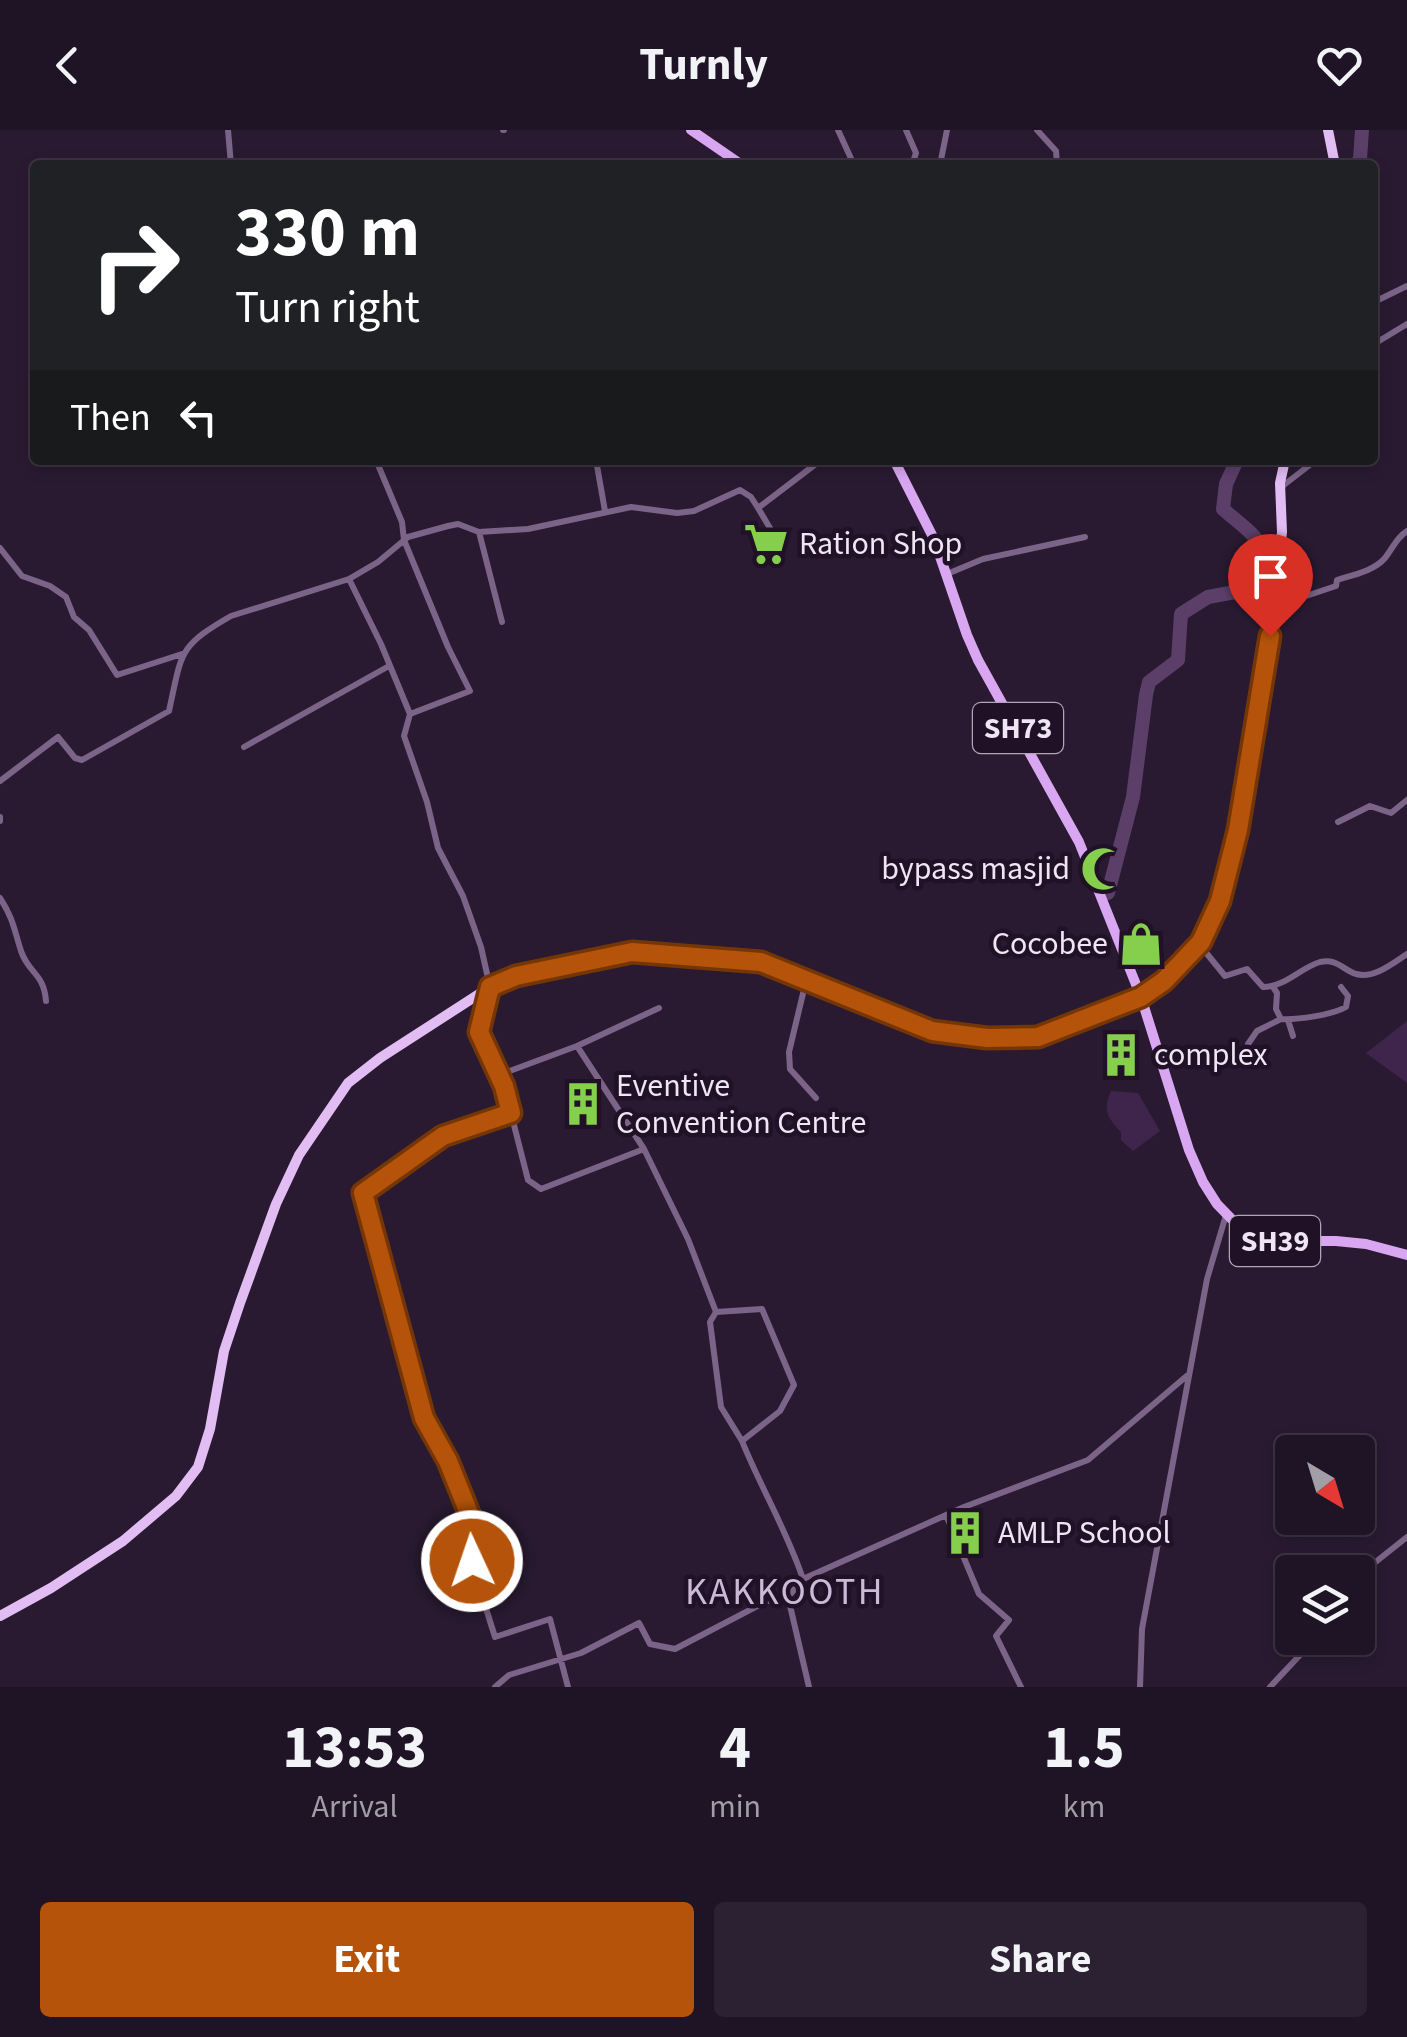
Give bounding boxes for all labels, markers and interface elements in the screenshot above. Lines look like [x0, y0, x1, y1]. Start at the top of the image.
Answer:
text: Turnly [639, 33, 768, 97]
icon: back [40, 38, 95, 93]
icon: heart [1312, 38, 1367, 93]
text: 330 m [235, 183, 420, 283]
icon: right [70, 200, 200, 330]
text: Turn right [235, 276, 420, 340]
icon: left [171, 390, 226, 445]
text: Then [70, 391, 151, 445]
supermarket icon: Ration Shop [742, 520, 790, 568]
place label: Ration Shop [799, 521, 962, 567]
pin [1228, 534, 1313, 637]
icon: arrive [1243, 549, 1298, 604]
road number: SH73 [973, 703, 1063, 753]
mosque icon: bypass masjid [1079, 845, 1127, 893]
place label: bypass masjid [881, 846, 1070, 892]
shop icon: Cocobee [1117, 920, 1165, 968]
place label: Cocobee [992, 921, 1108, 967]
building icon: complex [1097, 1031, 1145, 1079]
place label: complex [1154, 1032, 1268, 1078]
place label: Eventive Convention Centre [616, 1063, 866, 1146]
building icon: Eventive Convention Centre [559, 1080, 607, 1128]
road number: SH39 [1230, 1216, 1320, 1266]
north arrow [1275, 1435, 1375, 1535]
map controls [1275, 1435, 1375, 1655]
position arrow [420, 1509, 524, 1613]
building icon: AMLP School [941, 1509, 989, 1557]
place label: AMLP School [998, 1510, 1171, 1556]
button: layers [1275, 1555, 1375, 1655]
district label: KAKKOOTH [685, 1565, 885, 1619]
text: 13:53 [282, 1706, 427, 1791]
text: 4 [719, 1706, 751, 1791]
text: 1.5 [1043, 1706, 1125, 1791]
text: Arrival [312, 1784, 398, 1830]
text: min [709, 1784, 761, 1830]
text: km [1063, 1784, 1105, 1830]
button: Exit [40, 1902, 694, 2017]
button: Share [714, 1902, 1367, 2017]

